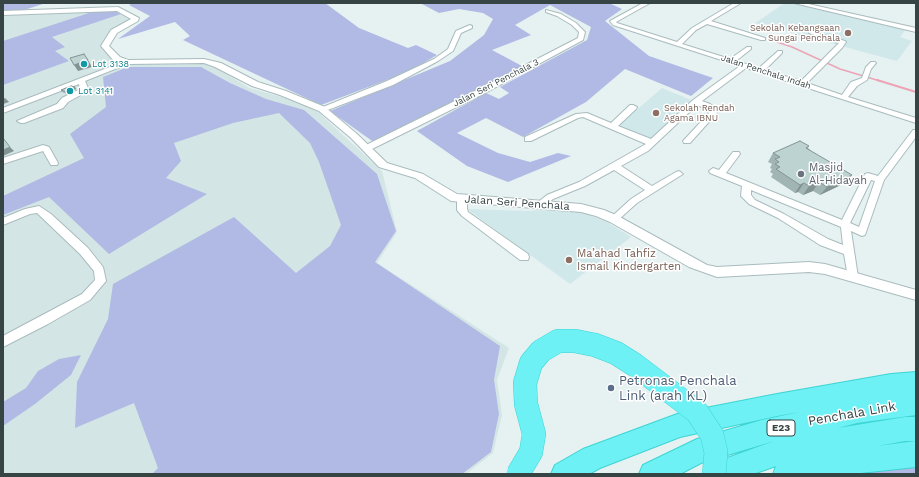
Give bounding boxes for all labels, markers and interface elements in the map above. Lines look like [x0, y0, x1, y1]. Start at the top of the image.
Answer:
place label: Sekolah Kebangsaan Sungai Penchala [750, 23, 840, 44]
marker: Sekolah Kebangsaan Sungai Penchala [843, 28, 853, 38]
street label: Jalan Penchala Indah [720, 52, 812, 92]
street label: Jalan Seri Penchala 3 [451, 57, 541, 109]
marker: Lot 3138 [79, 59, 89, 69]
place label: Lot 3138 [92, 59, 129, 69]
marker: Lot 3141 [65, 86, 75, 96]
place label: Lot 3141 [78, 86, 113, 96]
place label: Sekolah Rendah Agama IBNU [664, 103, 735, 124]
marker: Sekolah Rendah Agama IBNU [651, 108, 661, 118]
place label: Masjid Al-Hidayah [809, 161, 867, 187]
marker: Masjid Al-Hidayah [796, 169, 806, 179]
street label: Jalan Seri Penchala [464, 193, 570, 213]
place label: Ma’ahad Tahfiz Ismail Kindergarten [577, 247, 681, 273]
marker: Ma’ahad Tahfiz Ismail Kindergarten [564, 255, 574, 265]
place label: Petronas Penchala Link (arah KL) [619, 373, 737, 404]
marker: Petronas Penchala Link (arah KL) [606, 383, 616, 393]
street label: Penchala Link [807, 399, 897, 429]
road number: E23 [767, 420, 795, 436]

